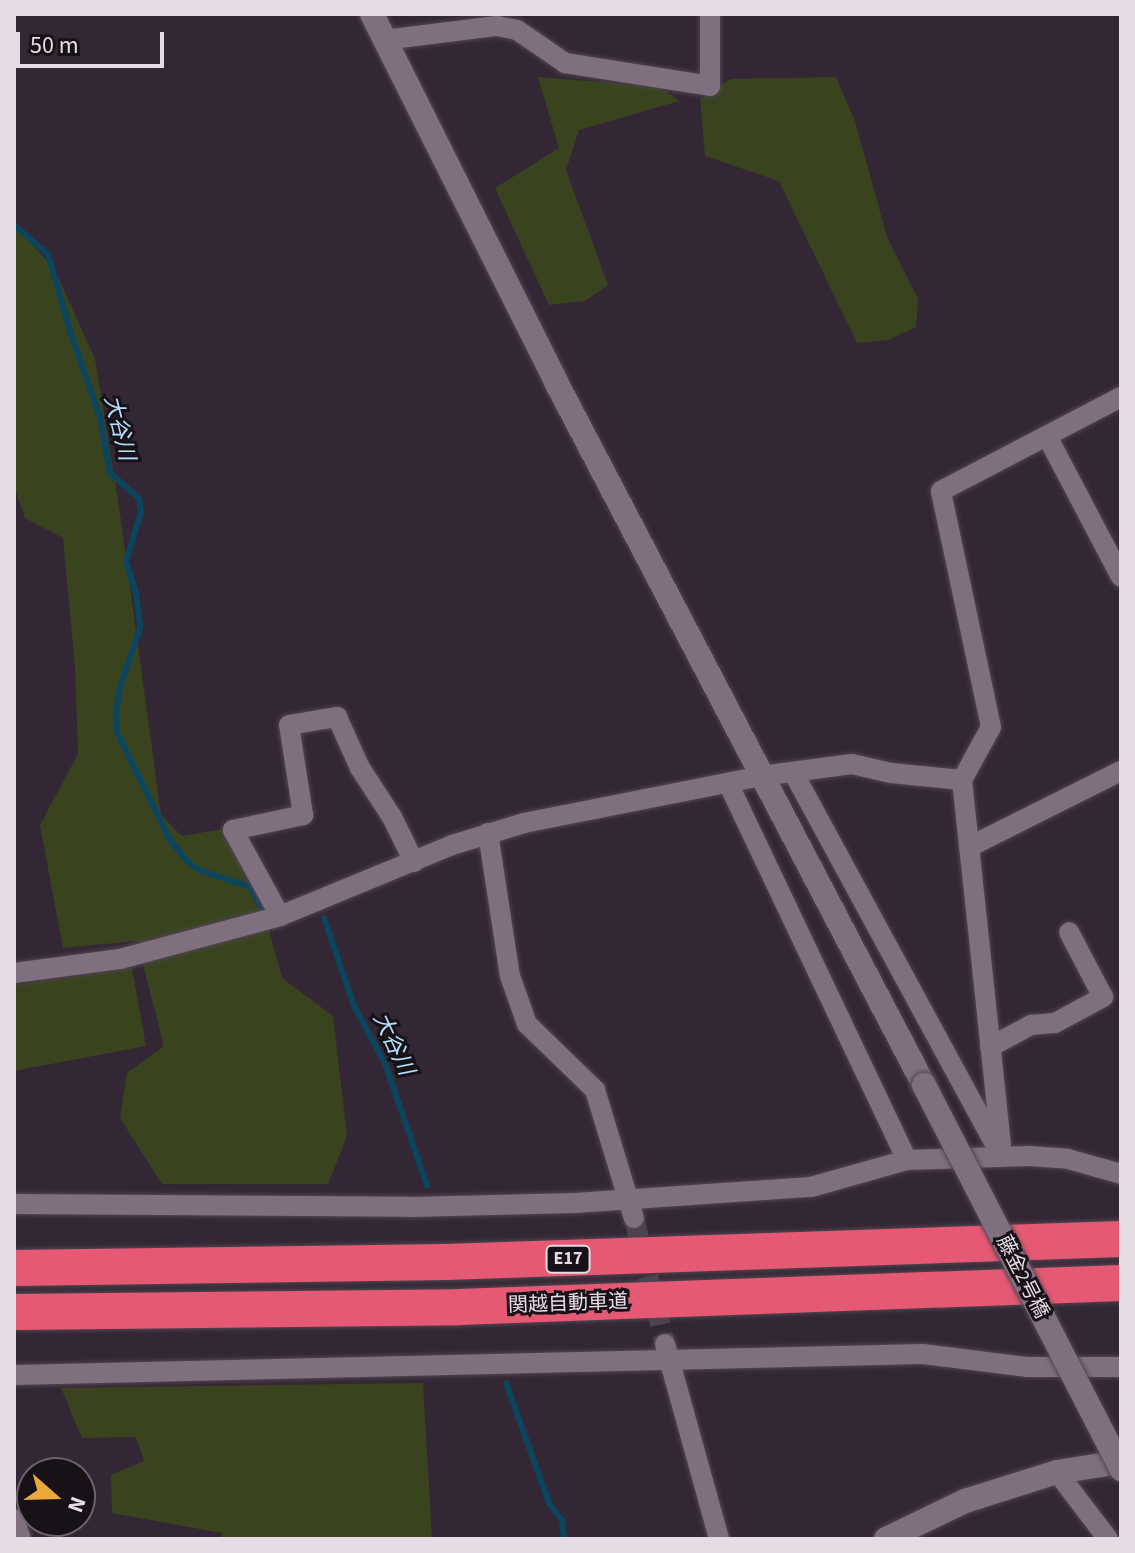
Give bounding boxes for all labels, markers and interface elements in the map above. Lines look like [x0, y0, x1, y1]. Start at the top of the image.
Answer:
scale bar [20, 16, 168, 66]
text: 50 m [30, 28, 79, 63]
water label: 大谷川 [98, 393, 140, 463]
water label: 大谷川 [367, 1009, 419, 1079]
street label: 藤金2号橋 [991, 1231, 1053, 1323]
road number: E17 [544, 1245, 592, 1273]
street label: 関越自動車道 [508, 1290, 628, 1318]
north arrow [16, 1457, 96, 1537]
text: N [59, 1492, 94, 1517]

